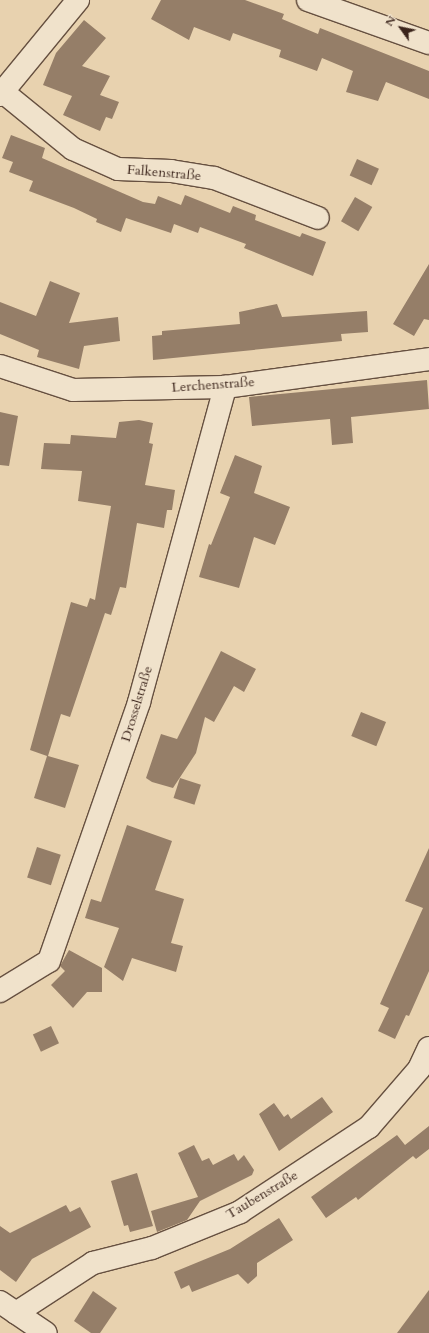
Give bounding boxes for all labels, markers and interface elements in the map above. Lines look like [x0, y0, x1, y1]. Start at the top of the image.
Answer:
north arrow [381, 8, 421, 48]
text: N [382, 13, 399, 29]
street label: Falkenstraße [126, 161, 202, 185]
street label: Lerchenstraße [171, 374, 255, 396]
street label: Drosselstraße [118, 664, 156, 744]
street label: Taubenstraße [223, 1167, 301, 1223]

